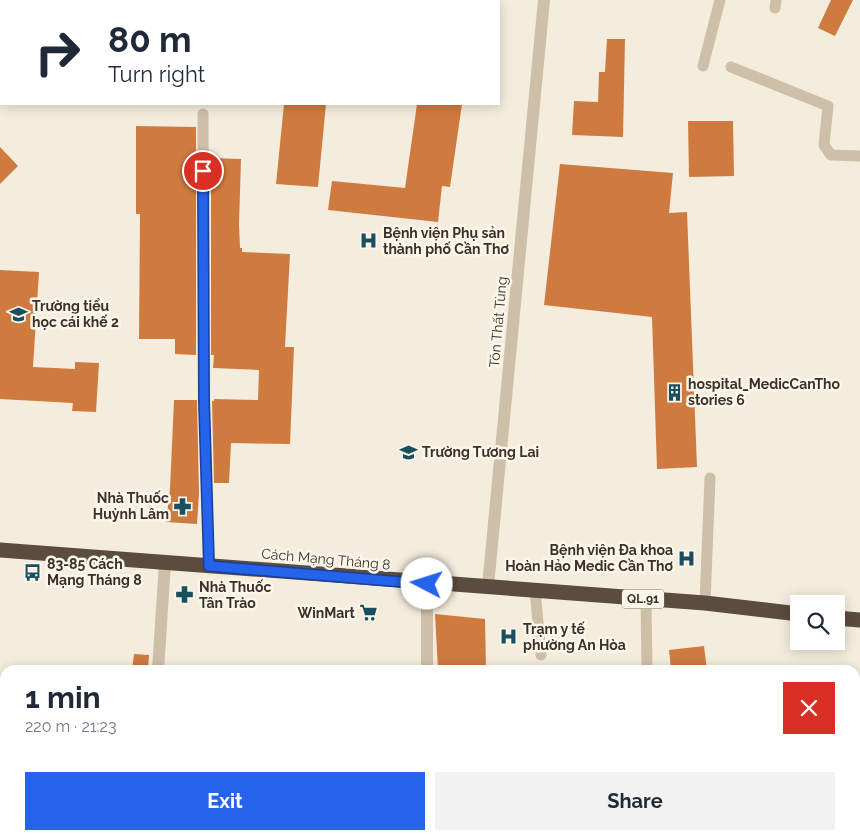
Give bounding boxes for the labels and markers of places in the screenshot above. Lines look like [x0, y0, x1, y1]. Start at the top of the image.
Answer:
pin [182, 150, 224, 192]
place label: Bệnh viện Phụ sản thành phố Cần Thơ [383, 225, 509, 257]
hospital icon: Bệnh viện Phụ sản thành phố Cần Thơ [359, 231, 379, 251]
place label: Trường tiểu học cái khế 2 [32, 298, 119, 330]
school or university icon: Trường tiểu học cái khế 2 [8, 304, 28, 324]
place label: hospital_MedicCanTho stories 6 [688, 376, 841, 408]
building icon: hospital_MedicCanTho stories 6 [664, 382, 684, 402]
school or university icon: Trường Tương Lai [398, 442, 418, 462]
place label: Trường Tương Lai [422, 444, 539, 460]
place label: Nhà Thuốc Huỳnh Lâm [93, 490, 169, 522]
pharmacy icon: Nhà Thuốc Huỳnh Lâm [173, 496, 193, 516]
place label: Bệnh viện Đa khoa Hoàn Hảo Medic Cần Thơ [505, 542, 674, 574]
hospital icon: Bệnh viện Đa khoa Hoàn Hảo Medic Cần Thơ [677, 548, 697, 568]
place label: 83-85 Cách Mạng Tháng 8 [47, 556, 142, 588]
bus stop icon: 83-85 Cách Mạng Tháng 8 [23, 562, 43, 582]
place label: Nhà Thuốc Tân Trào [199, 579, 271, 611]
pharmacy icon: Nhà Thuốc Tân Trào [175, 585, 195, 605]
supermarket icon: WinMart [359, 603, 379, 623]
place label: WinMart [297, 605, 356, 621]
place label: Trạm y tế phường An Hòa [523, 621, 626, 653]
hospital icon: Trạm y tế phường An Hòa [499, 627, 519, 647]

